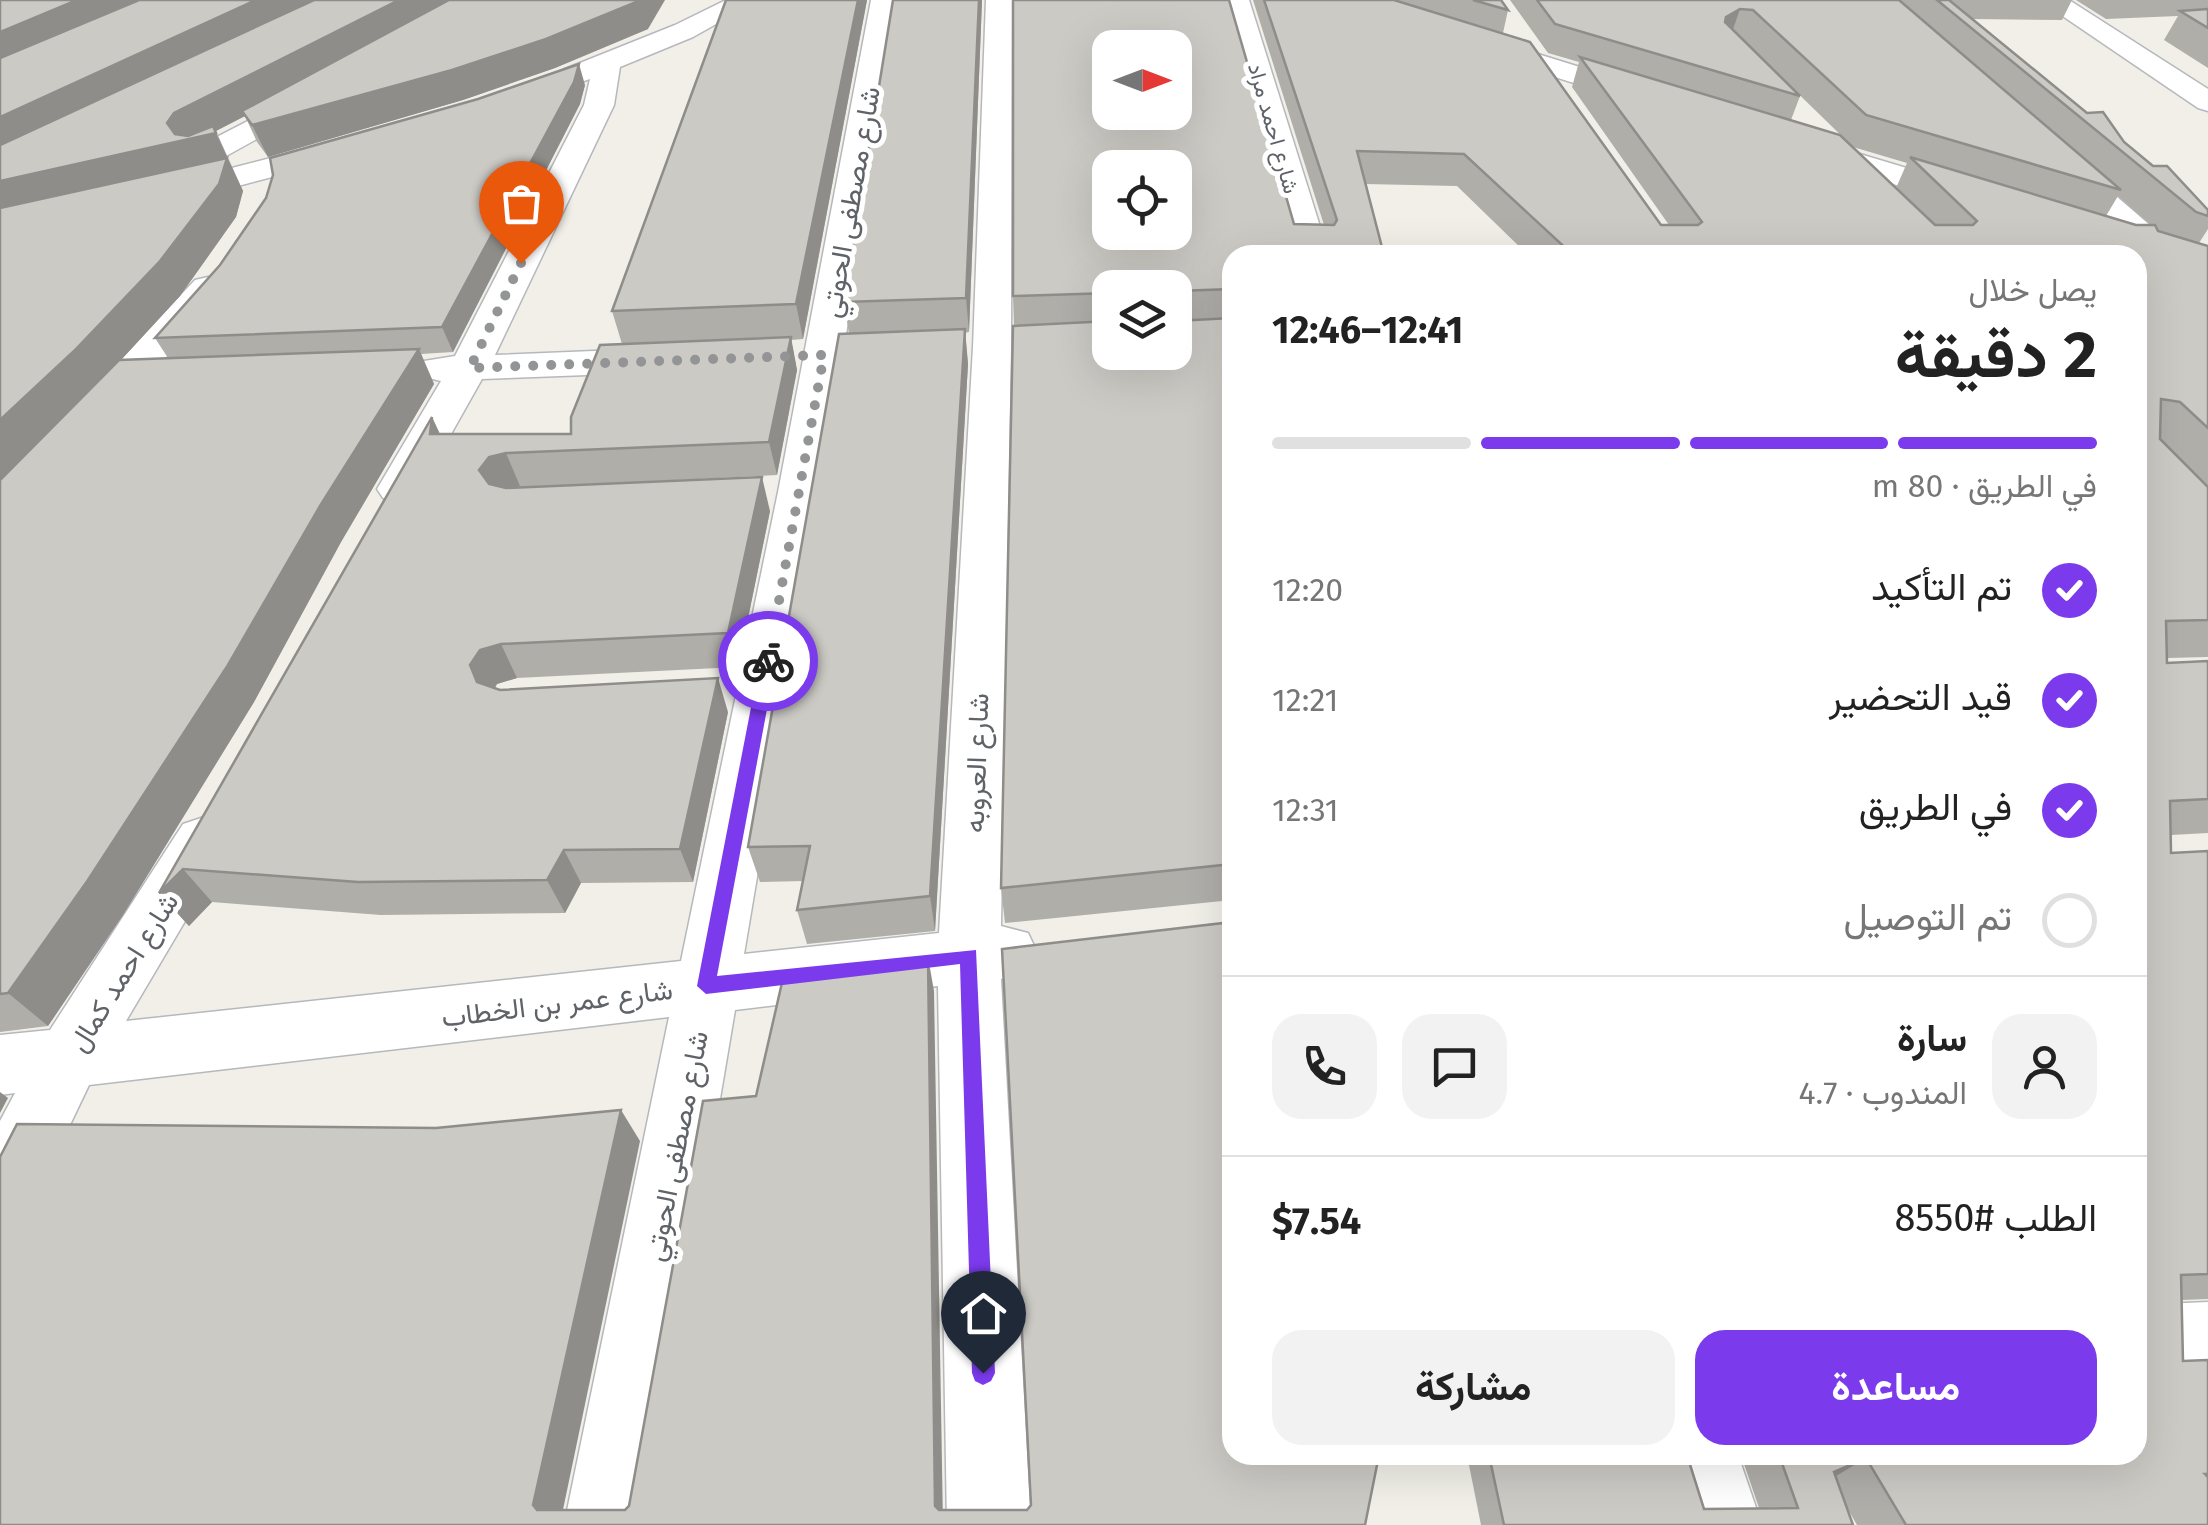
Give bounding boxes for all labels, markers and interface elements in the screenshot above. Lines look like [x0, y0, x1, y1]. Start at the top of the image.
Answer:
north arrow [1092, 30, 1192, 130]
map controls [1092, 30, 1192, 370]
street label: شارع احمد مراد [1241, 60, 1305, 197]
street label: شارع مصطفى الحوتي [814, 84, 893, 321]
button: locate [1092, 150, 1192, 250]
pin [479, 161, 564, 264]
icon: bag [494, 176, 549, 231]
button: layers [1092, 270, 1192, 370]
text: يصل خلال [1968, 271, 2097, 309]
text: 12:41–12:46 [1272, 307, 1463, 353]
text: 2 دقيقة [1895, 316, 2097, 394]
text: في الطريق · 80 m [1872, 467, 2097, 505]
icon: check [2042, 563, 2097, 618]
text: تم التأكيد [1871, 564, 2012, 610]
text: 12:20 [1272, 571, 1343, 609]
courier [718, 611, 818, 711]
icon: bike [741, 634, 796, 689]
icon: check [2042, 673, 2097, 728]
text: قيد التحضير [1829, 674, 2012, 720]
text: 12:21 [1272, 681, 1338, 719]
street label: شارع العروبه [958, 693, 997, 834]
icon: check [2042, 783, 2097, 838]
text: في الطريق [1859, 784, 2012, 830]
text: 12:31 [1272, 791, 1339, 829]
street label: شارع احمد كمال [61, 887, 187, 1059]
text: تم التوصيل [1844, 894, 2012, 940]
street label: شارع عمر بن الخطاب [439, 973, 675, 1036]
button: phone [1272, 1014, 1377, 1119]
button: chat [1402, 1014, 1507, 1119]
button: person [1992, 1014, 2097, 1119]
text: سارة [1897, 1015, 1967, 1061]
street label: شارع مصطفى الحوتي [638, 1028, 721, 1265]
text: المندوب · 4.7 [1798, 1074, 1967, 1112]
text: الطلب #8550 [1894, 1195, 2097, 1241]
text: $7.54 [1272, 1198, 1361, 1244]
pin [941, 1271, 1026, 1374]
icon: home [956, 1286, 1011, 1341]
button: مشاركة [1272, 1330, 1675, 1445]
button: مساعدة [1695, 1330, 2097, 1445]

